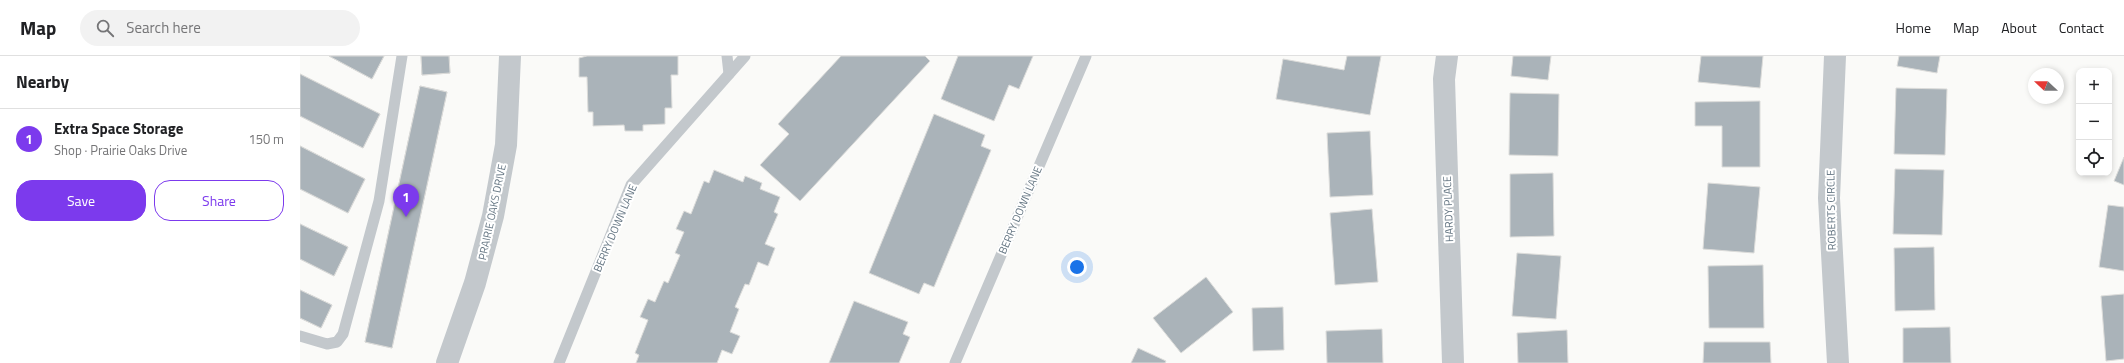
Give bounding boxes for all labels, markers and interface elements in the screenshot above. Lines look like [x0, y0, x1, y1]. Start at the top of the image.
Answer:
search box [80, 10, 360, 46]
text: Map [20, 13, 56, 42]
text: Search here [126, 16, 201, 39]
icon: search [94, 17, 116, 39]
text: Home [1896, 17, 1931, 38]
text: Map [1953, 17, 1979, 38]
text: About [2001, 17, 2037, 38]
text: Contact [2059, 17, 2104, 38]
north arrow [2028, 68, 2064, 104]
map controls [2076, 68, 2112, 176]
button: + [2076, 68, 2112, 104]
text: Nearby [16, 69, 69, 95]
button: − [2076, 104, 2112, 140]
text: Extra Space Storage [54, 117, 183, 140]
text: 1 [25, 129, 33, 149]
text: 150 m [248, 129, 284, 149]
text: Shop · Prairie Oaks Drive [54, 140, 187, 160]
button: locate [2076, 140, 2112, 176]
street label: PRAIRIE OAKS DRIVE [474, 162, 510, 262]
street label: BERRY DOWN LANE [994, 164, 1046, 256]
street label: ROBERTS CIRCLE [1822, 170, 1840, 250]
street label: HARDY PLACE [1439, 176, 1457, 242]
button: Save [16, 180, 146, 221]
button: Share [154, 180, 284, 221]
street label: BERRY DOWN LANE [589, 182, 641, 274]
pin: 1 [393, 184, 419, 217]
your location [1067, 257, 1087, 277]

